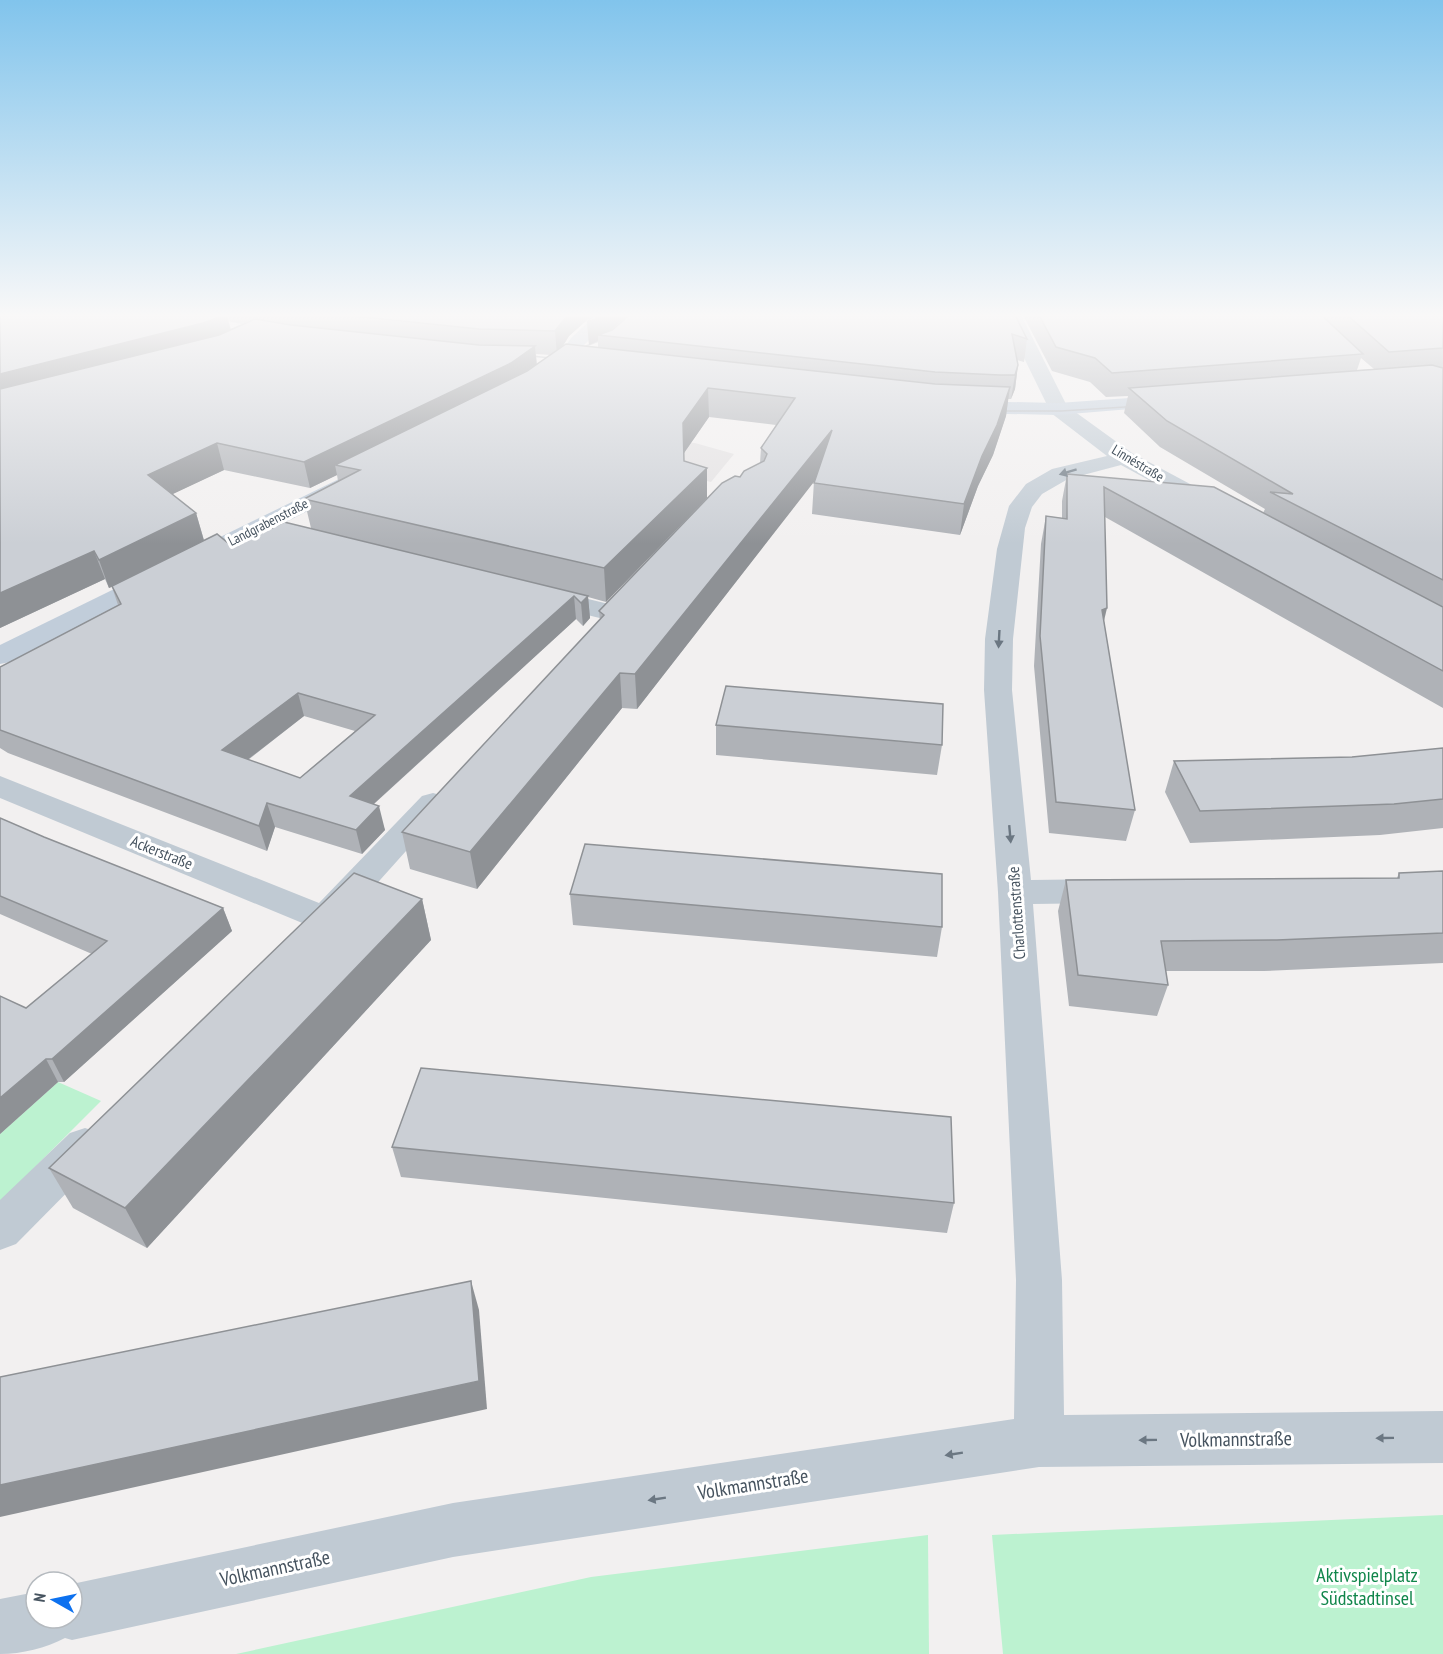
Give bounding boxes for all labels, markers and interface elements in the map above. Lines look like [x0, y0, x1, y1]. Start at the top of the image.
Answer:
street label: Linnéstraße [1109, 440, 1167, 486]
one-way arrow [1059, 468, 1077, 477]
street label: Landgrabenstraße [225, 494, 311, 550]
one-way arrow [995, 630, 1004, 649]
one-way arrow [1005, 824, 1015, 843]
street label: Ackerstraße [128, 831, 196, 873]
street label: Charlottenstraße [1003, 866, 1029, 960]
street label: Volkmannstraße [1179, 1425, 1292, 1453]
one-way arrow [1375, 1433, 1394, 1443]
one-way arrow [1138, 1435, 1157, 1445]
one-way arrow [944, 1449, 963, 1458]
street label: Volkmannstraße [695, 1462, 810, 1506]
one-way arrow [647, 1494, 666, 1503]
street label: Volkmannstraße [217, 1544, 332, 1593]
park label: Aktivspielplatz Südstadtinsel [1316, 1562, 1418, 1611]
north arrow [24, 1570, 84, 1630]
text: N [29, 1592, 50, 1603]

